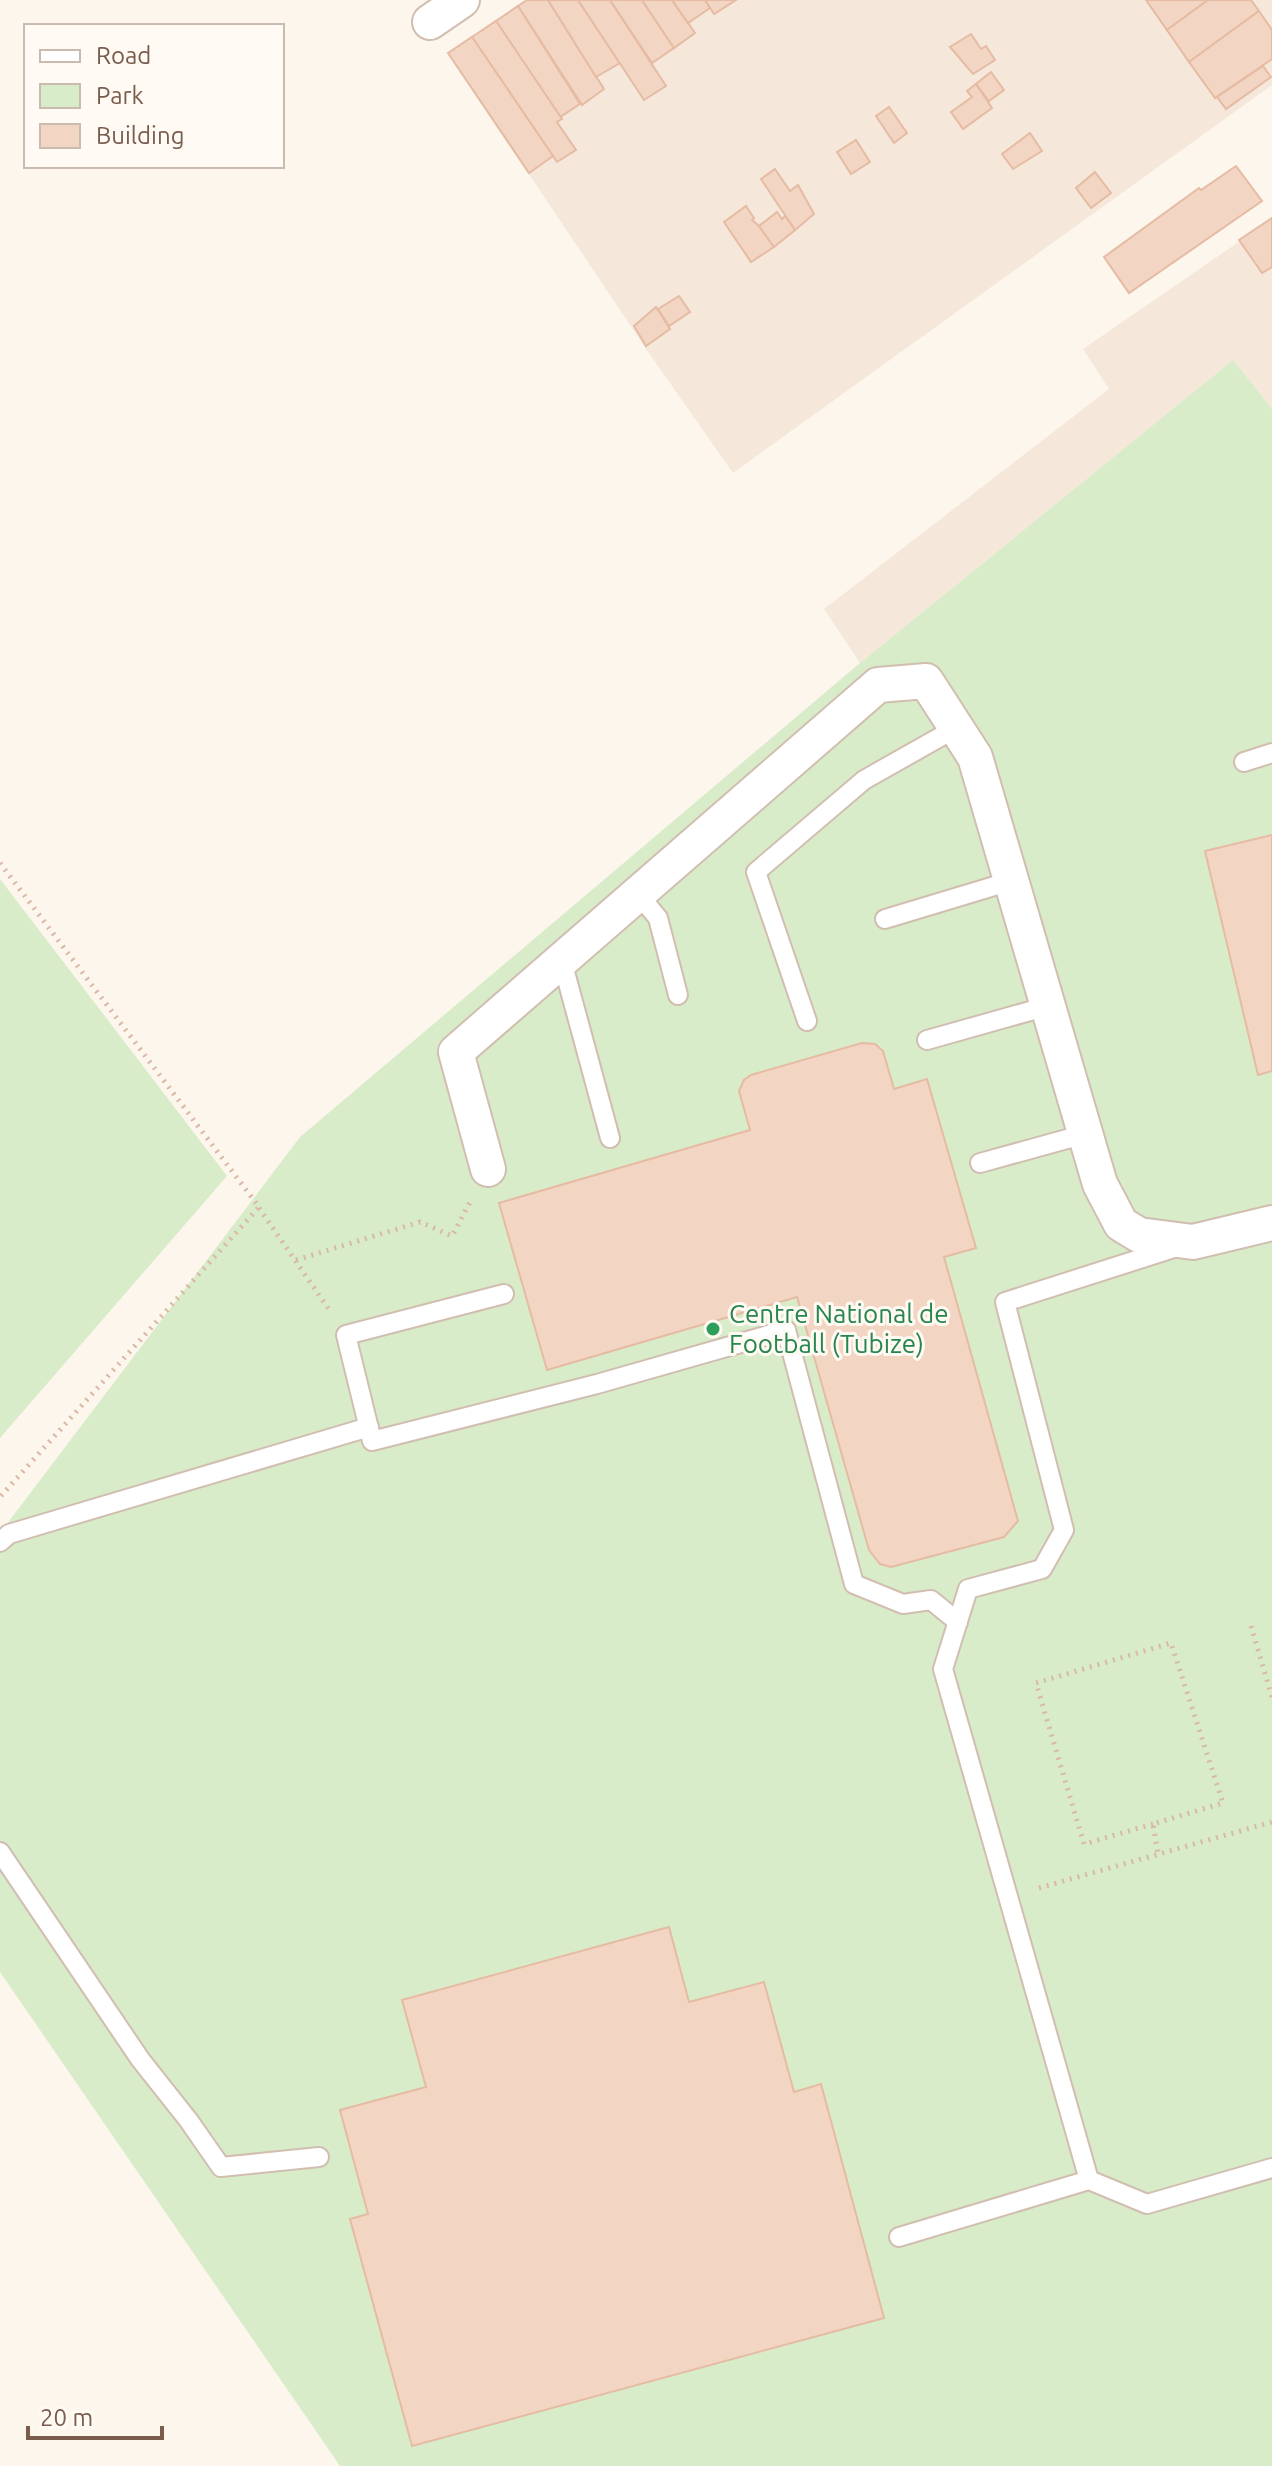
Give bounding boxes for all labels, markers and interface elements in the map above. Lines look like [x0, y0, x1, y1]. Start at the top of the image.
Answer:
legend [24, 24, 284, 168]
text: Road [96, 42, 151, 69]
text: Park [96, 82, 144, 109]
text: Building [96, 122, 184, 149]
place label: Centre National de Football (Tubize) [729, 1299, 949, 1358]
marker: Centre National de Football (Tubize) [704, 1320, 722, 1338]
scale bar [28, 2390, 162, 2440]
text: 20 m [40, 2404, 93, 2431]

